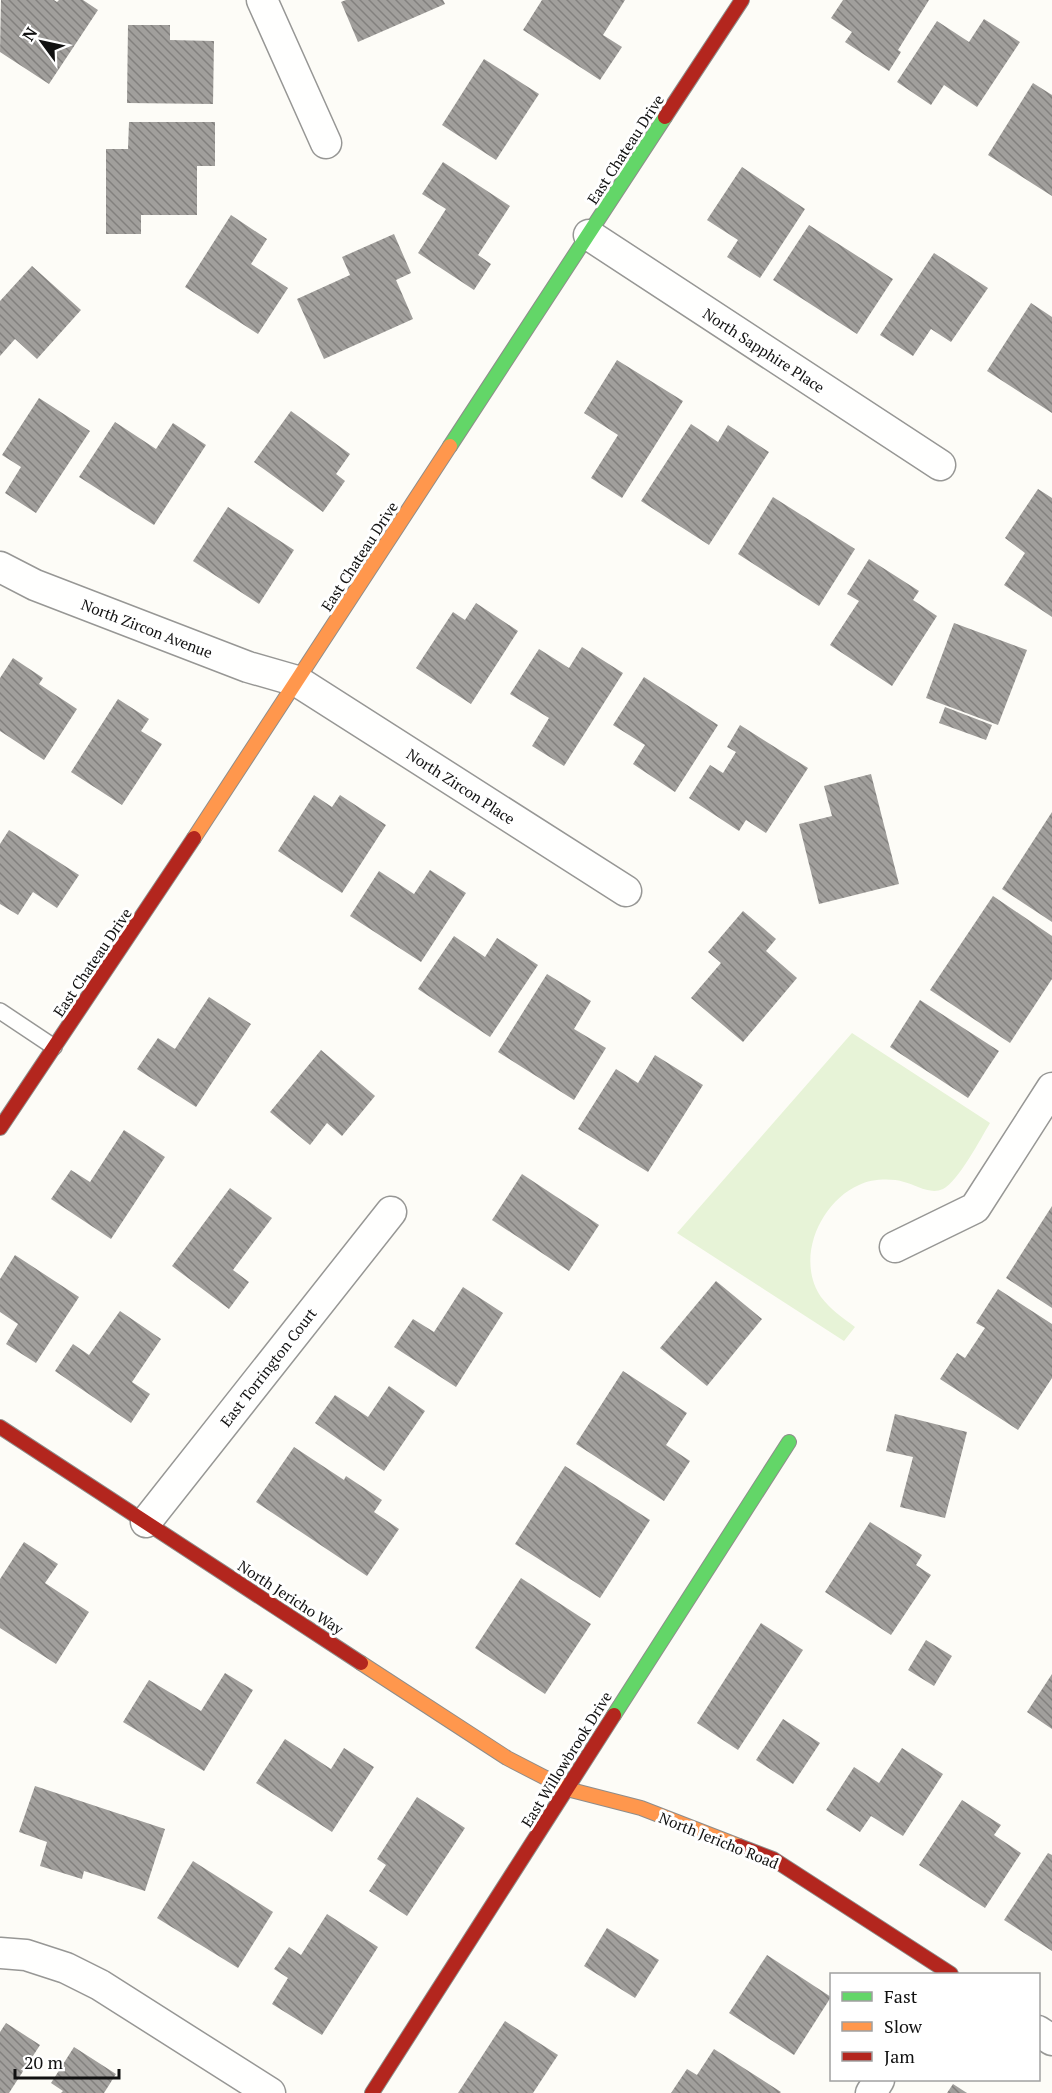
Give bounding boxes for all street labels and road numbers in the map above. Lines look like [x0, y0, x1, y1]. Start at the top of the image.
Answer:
street label: East Chateau Drive [582, 90, 668, 208]
street label: North Sapphire Place [699, 303, 829, 397]
street label: East Chateau Drive [316, 497, 402, 615]
street label: North Zircon Avenue [79, 594, 215, 662]
street label: North Zircon Place [403, 743, 519, 829]
street label: East Chateau Drive [48, 904, 136, 1020]
street label: East Torrington Court [215, 1303, 321, 1430]
street label: North Jericho Way [234, 1555, 348, 1639]
street label: East Willowbrook Drive [516, 1687, 616, 1831]
street label: North Jericho Road [656, 1807, 782, 1873]

